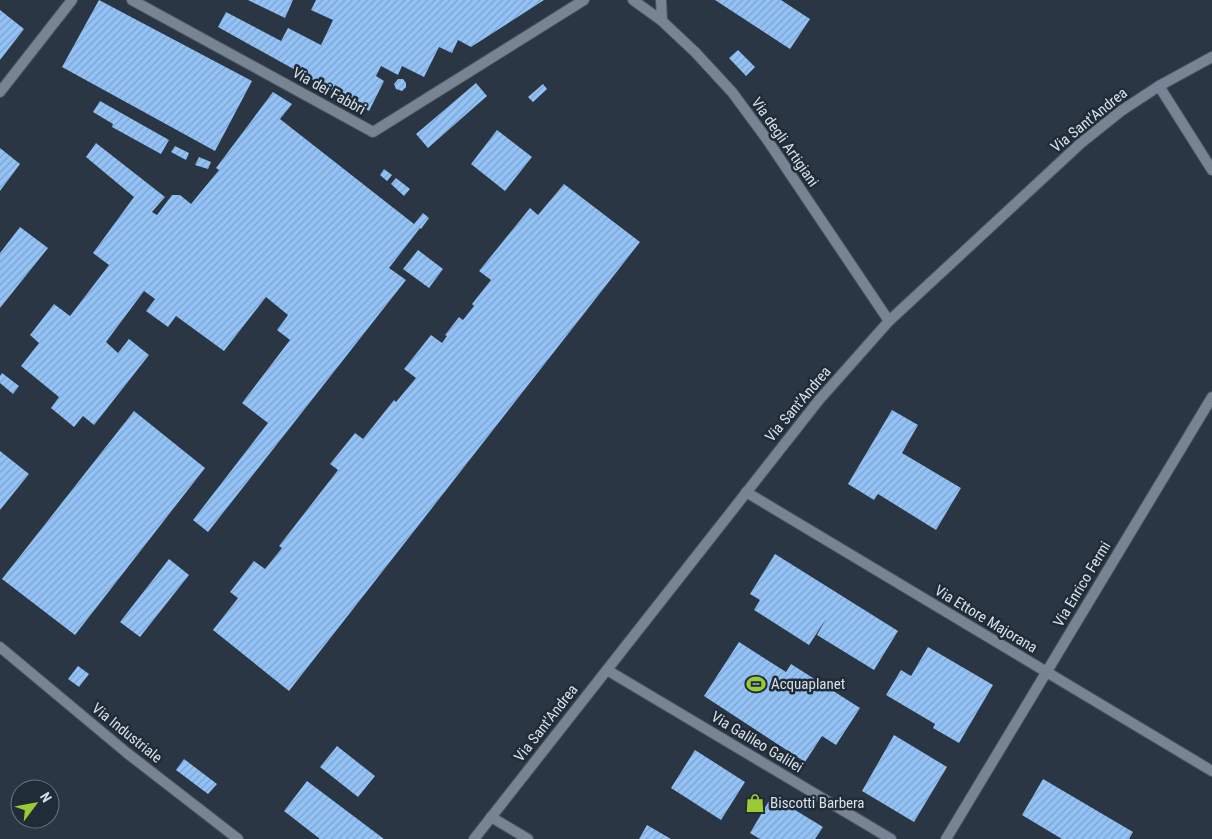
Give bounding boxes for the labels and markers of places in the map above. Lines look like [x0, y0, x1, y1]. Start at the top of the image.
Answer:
sports icon: Acquaplanet [745, 673, 767, 695]
place label: Acquaplanet [771, 675, 845, 693]
shop icon: Biscotti Barbera [744, 792, 766, 814]
place label: Biscotti Barbera [770, 794, 865, 812]

